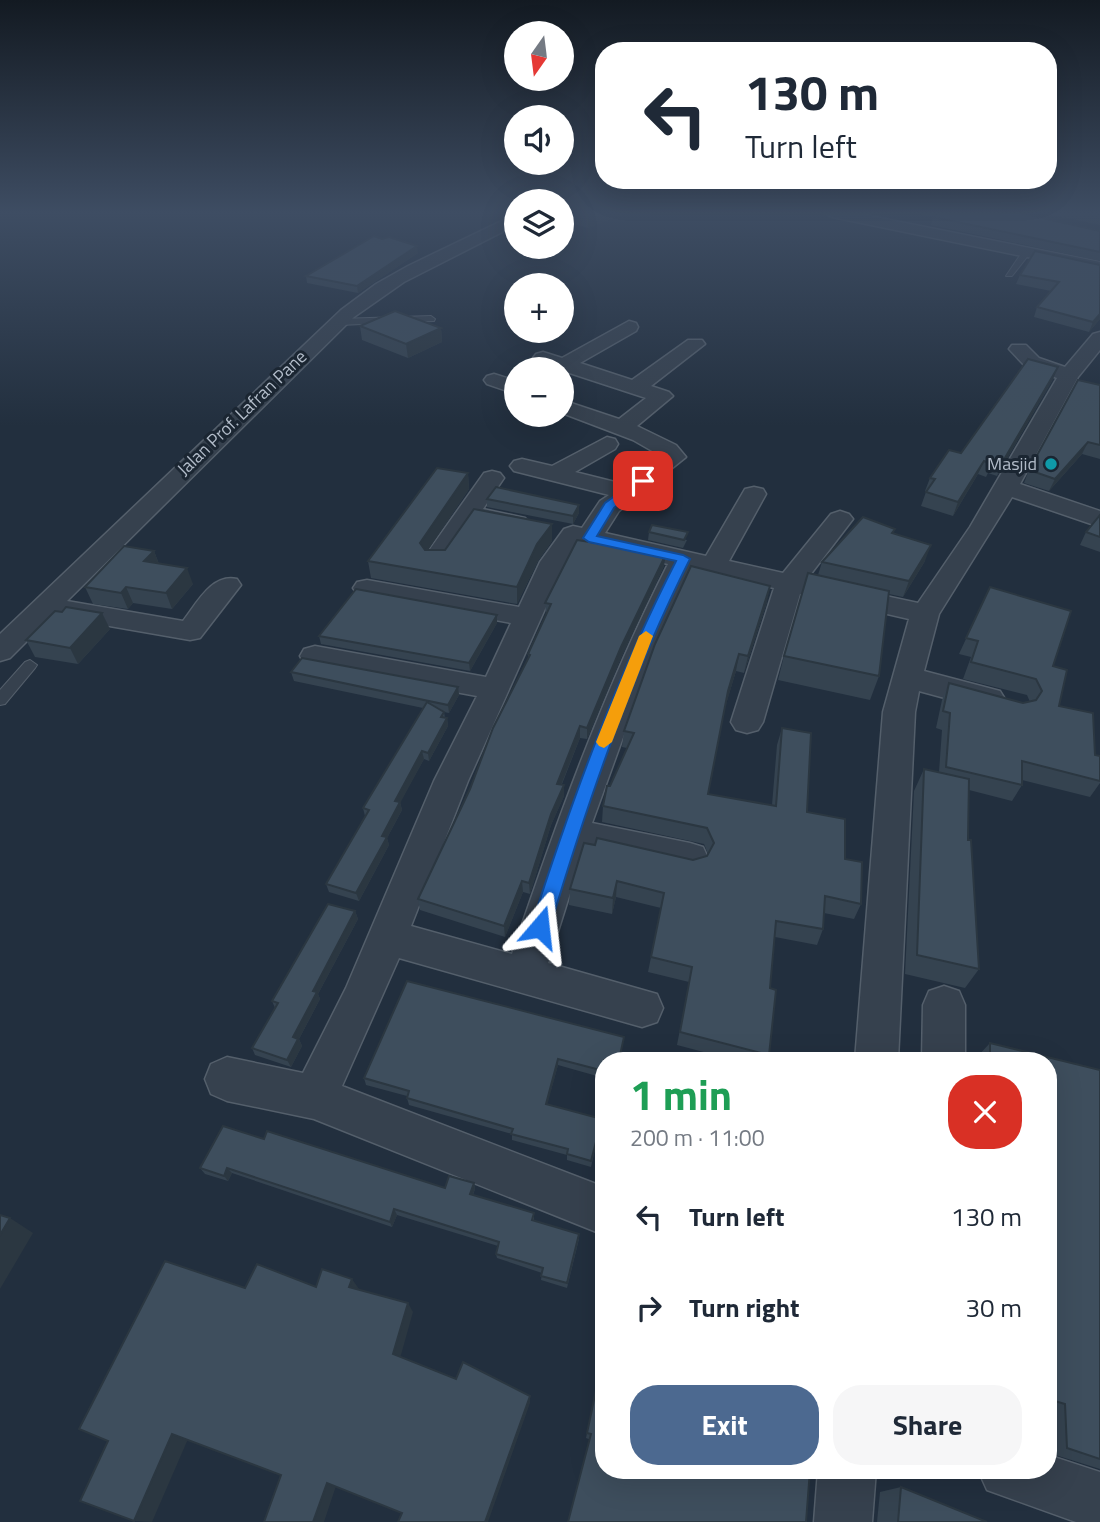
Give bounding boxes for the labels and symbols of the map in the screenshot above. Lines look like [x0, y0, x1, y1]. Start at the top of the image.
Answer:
north arrow [504, 21, 574, 91]
street label: Jalan Prof. Lafran Pane [171, 343, 313, 482]
place label: Masjid [987, 450, 1037, 477]
pin [613, 451, 673, 511]
marker: Masjid [1043, 456, 1059, 472]
position arrow [503, 890, 577, 964]

